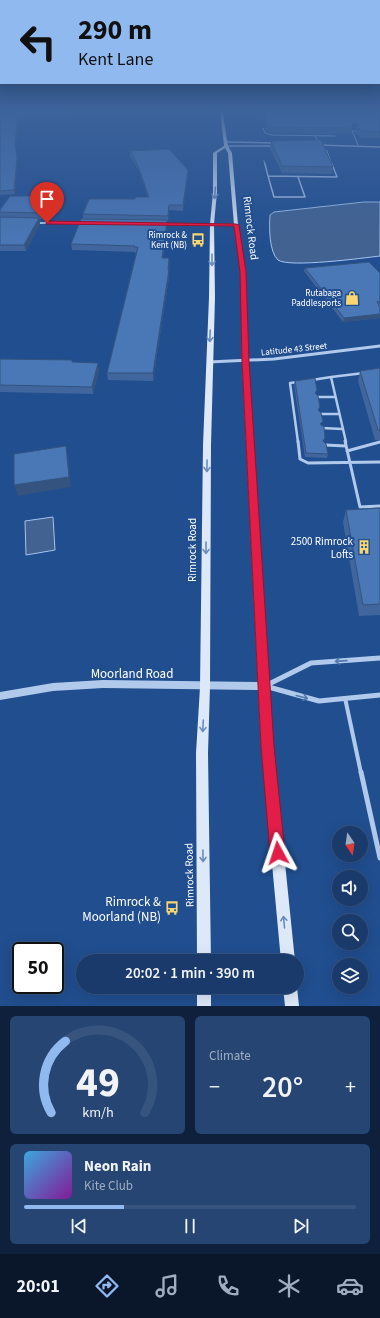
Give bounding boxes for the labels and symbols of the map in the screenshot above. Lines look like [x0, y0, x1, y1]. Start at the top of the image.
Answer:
pin [30, 182, 64, 223]
one-way arrow [211, 186, 218, 199]
street label: Rimrock Road [239, 195, 262, 261]
place label: Rimrock & Kent (NB) [148, 229, 188, 252]
bus stop icon: Rimrock & Kent (NB) [190, 232, 206, 248]
one-way arrow [208, 253, 216, 266]
place label: Rutabaga Paddlesports [292, 287, 341, 310]
shop icon: Rutabaga Paddlesports [344, 290, 360, 306]
one-way arrow [207, 329, 214, 342]
street label: Latitude 43 Street [260, 340, 328, 359]
one-way arrow [203, 459, 211, 472]
street label: Rimrock Road [185, 518, 200, 582]
place label: 2500 Rimrock Lofts [291, 534, 354, 562]
building icon: 2500 Rimrock Lofts [356, 539, 372, 555]
one-way arrow [202, 541, 210, 554]
one-way arrow [335, 658, 348, 665]
street label: Moorland Road [91, 665, 173, 683]
one-way arrow [295, 694, 308, 701]
one-way arrow [199, 719, 207, 732]
north arrow [332, 826, 368, 862]
position arrow [257, 832, 299, 874]
street label: Rimrock Road [181, 843, 198, 907]
one-way arrow [199, 849, 207, 862]
place label: Rimrock & Moorland (NB) [82, 893, 161, 926]
bus stop icon: Rimrock & Moorland (NB) [164, 900, 180, 916]
one-way arrow [280, 916, 288, 929]
speed limit sign: 50 [12, 942, 64, 994]

